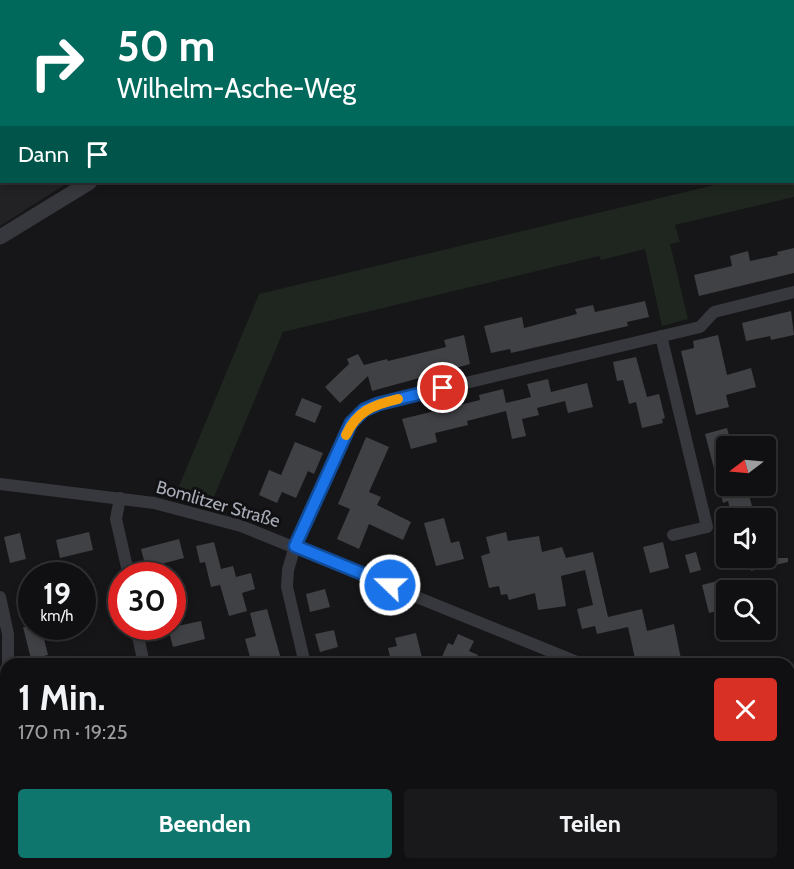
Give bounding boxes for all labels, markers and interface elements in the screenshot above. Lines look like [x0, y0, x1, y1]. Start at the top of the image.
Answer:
text: 50 m [117, 20, 215, 72]
icon: right [18, 24, 96, 102]
text: Wilhelm-Asche-Weg [117, 72, 356, 105]
icon: arrive [81, 138, 114, 171]
text: Dann [18, 141, 69, 168]
pin [417, 362, 468, 413]
icon: arrive [426, 371, 459, 404]
north arrow [716, 436, 776, 496]
map controls [716, 436, 776, 640]
street label: Bomlitzer Straße [154, 476, 282, 532]
button: sound [716, 508, 776, 568]
position arrow [358, 553, 422, 617]
speed limit sign: 30 [108, 562, 186, 640]
text: 19 [43, 575, 71, 612]
button: search [716, 580, 776, 640]
text: km/h [41, 607, 73, 625]
text: 1 Min. [18, 675, 106, 719]
button: close [714, 678, 777, 741]
text: 170 m · 19:25 [18, 720, 128, 744]
button: Beenden [18, 789, 392, 858]
button: Teilen [404, 789, 777, 858]

